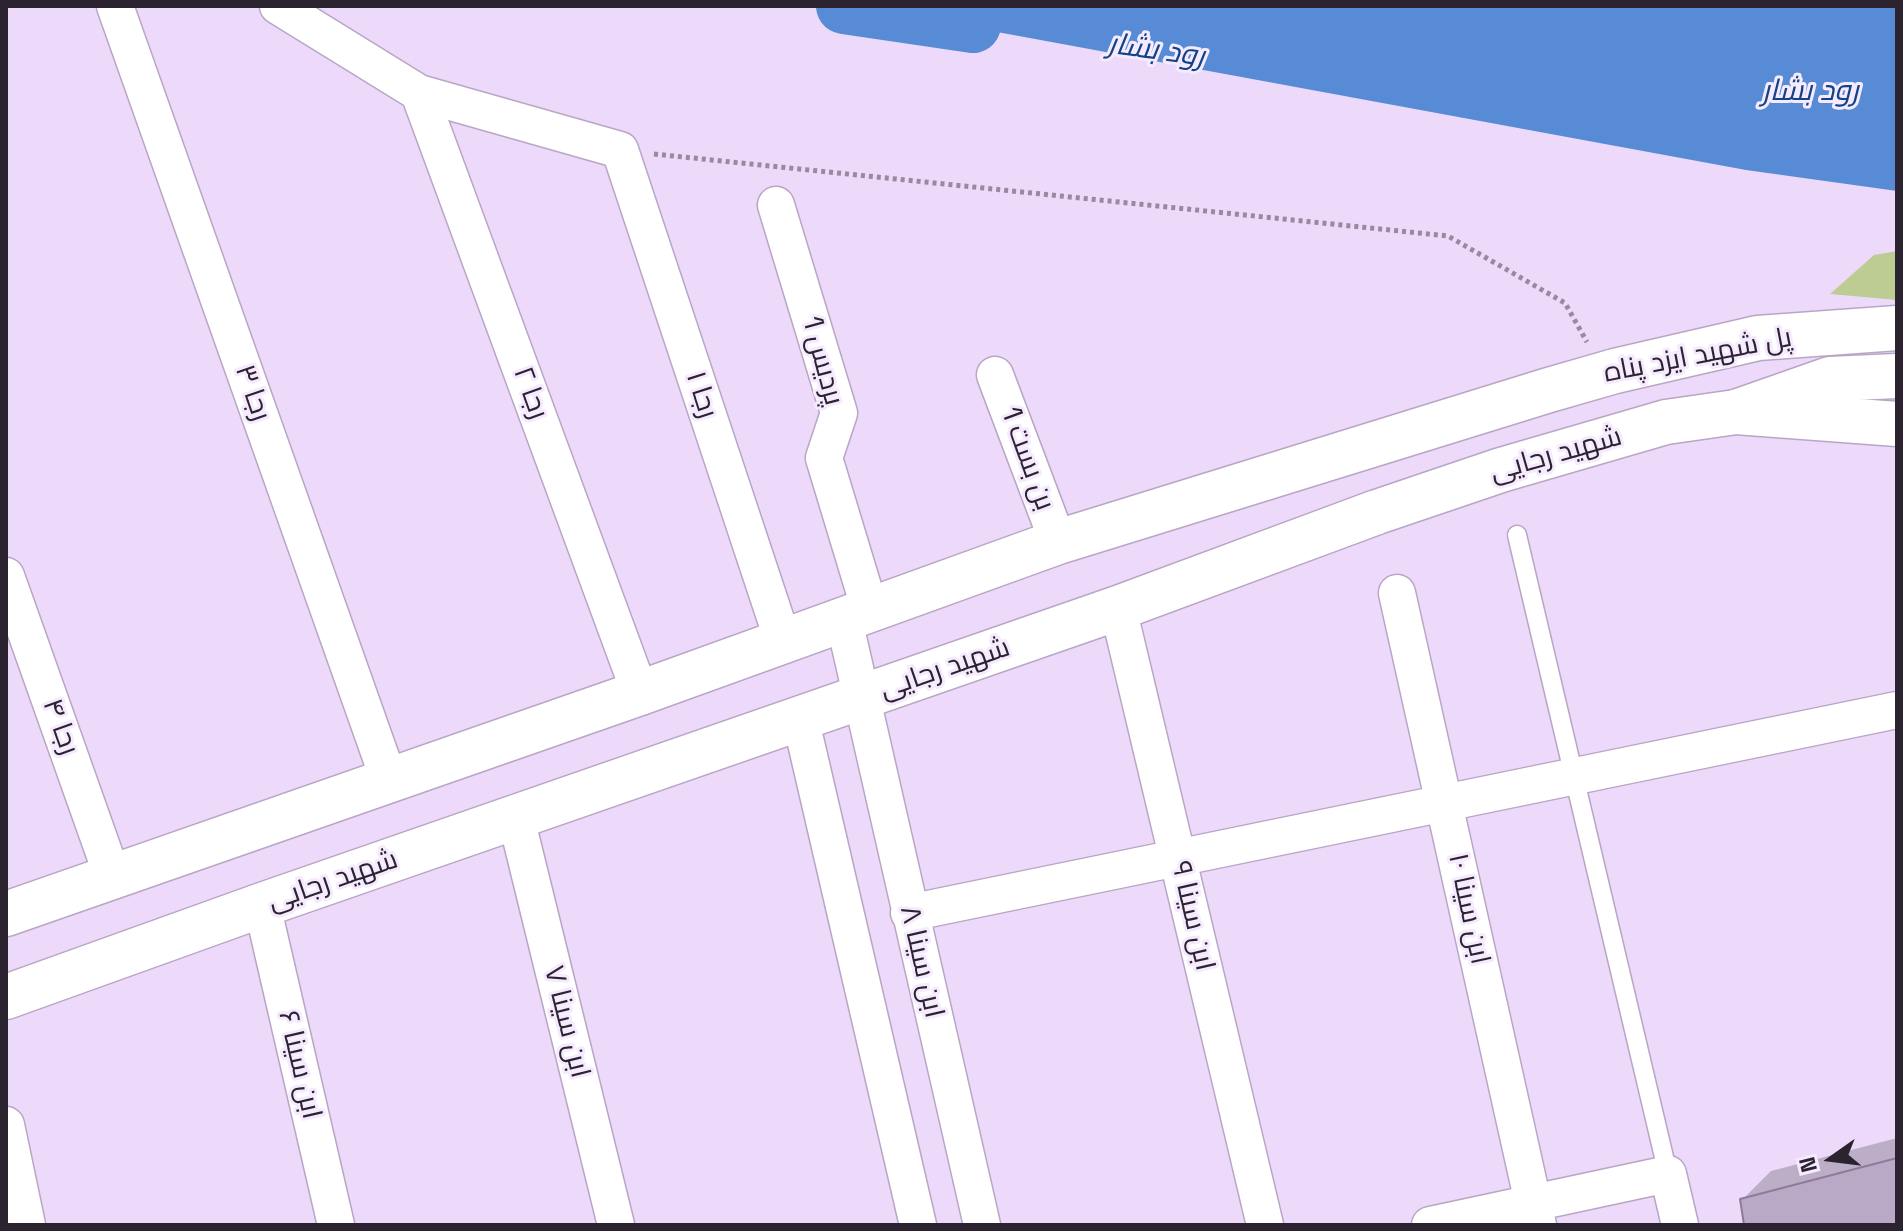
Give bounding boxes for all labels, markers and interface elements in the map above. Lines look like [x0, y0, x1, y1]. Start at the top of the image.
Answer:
water label: رود بشار [1105, 26, 1207, 76]
water label: رود بشار [1762, 74, 1858, 110]
street label: پردیس 1 [794, 313, 850, 409]
street label: پل شهید ایزد پناه [1601, 321, 1795, 391]
street label: رجا ۳ [227, 360, 277, 426]
street label: رجا ۲ [505, 362, 555, 424]
street label: رجا ۱ [678, 367, 724, 423]
street label: بن بست 1 [993, 403, 1061, 515]
street label: شهید رجایی [1486, 420, 1626, 490]
street label: شهید رجایی [876, 631, 1014, 707]
street label: رجا ۴ [34, 694, 86, 760]
street label: شهید رجایی [264, 843, 402, 919]
street label: ابن سینا ۱۰ [1440, 850, 1496, 968]
street label: ابن سینا ۹ [1163, 858, 1221, 974]
street label: ابن سینا ۸ [892, 903, 950, 1021]
street label: ابن سینا ۷ [536, 962, 596, 1082]
street label: ابن سینا ۶ [270, 1008, 328, 1122]
north arrow [1791, 1119, 1871, 1199]
text: N [1792, 1154, 1823, 1175]

